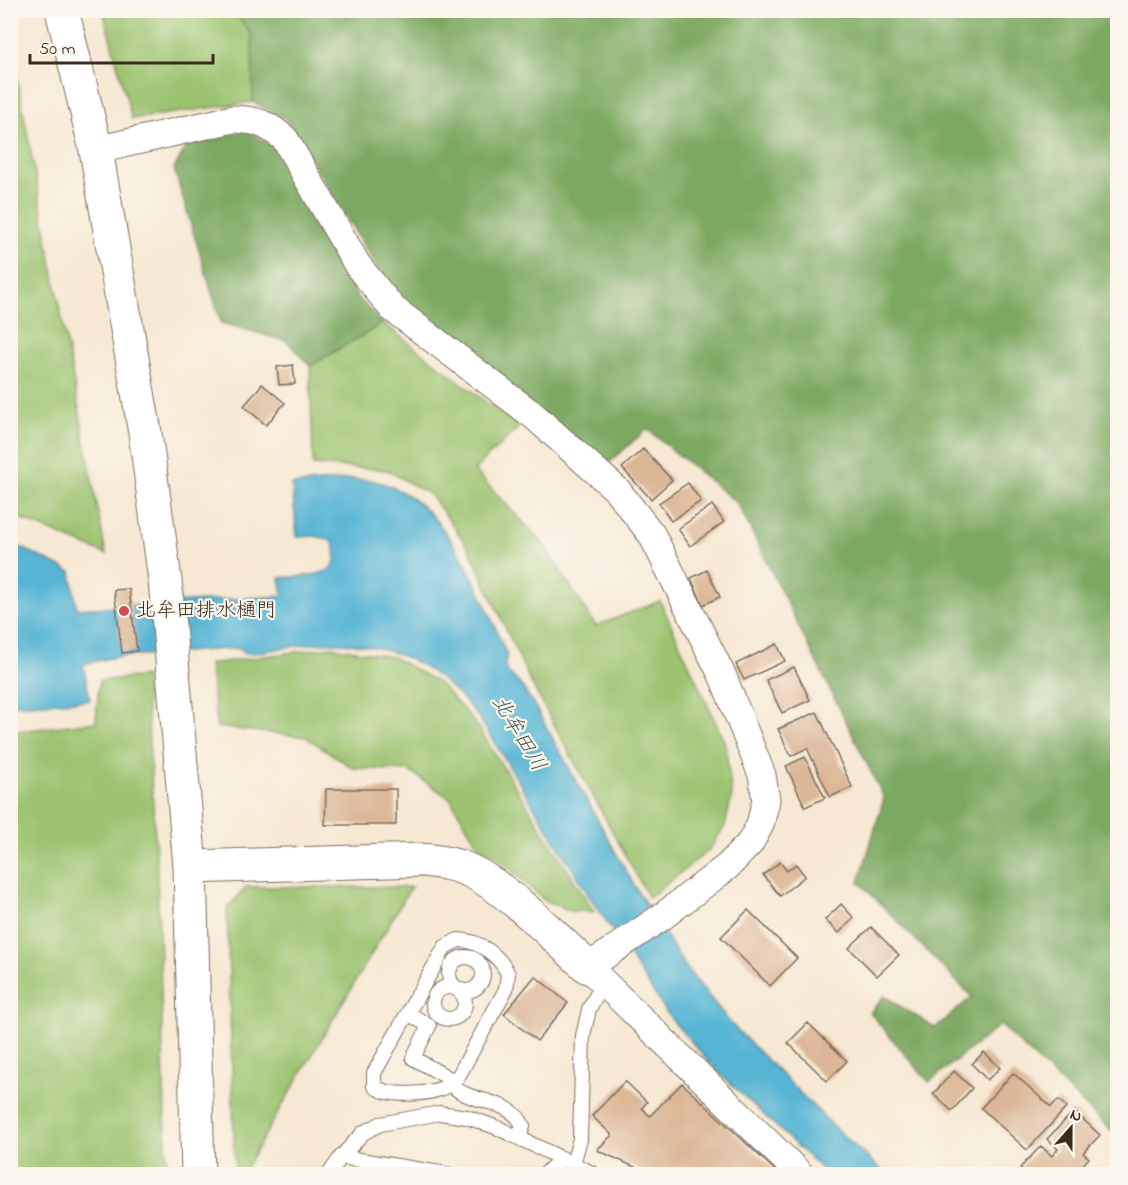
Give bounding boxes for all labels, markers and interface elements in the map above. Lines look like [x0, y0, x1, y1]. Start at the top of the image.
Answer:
scale bar [30, 27, 213, 65]
text: 50 m [39, 37, 76, 63]
place label: 北牟田排水樋門 [136, 597, 276, 626]
marker: 北牟田排水樋門 [117, 604, 131, 618]
water label: 北牟田川 [484, 690, 552, 778]
north arrow [1041, 1098, 1101, 1158]
text: N [1066, 1103, 1085, 1129]

